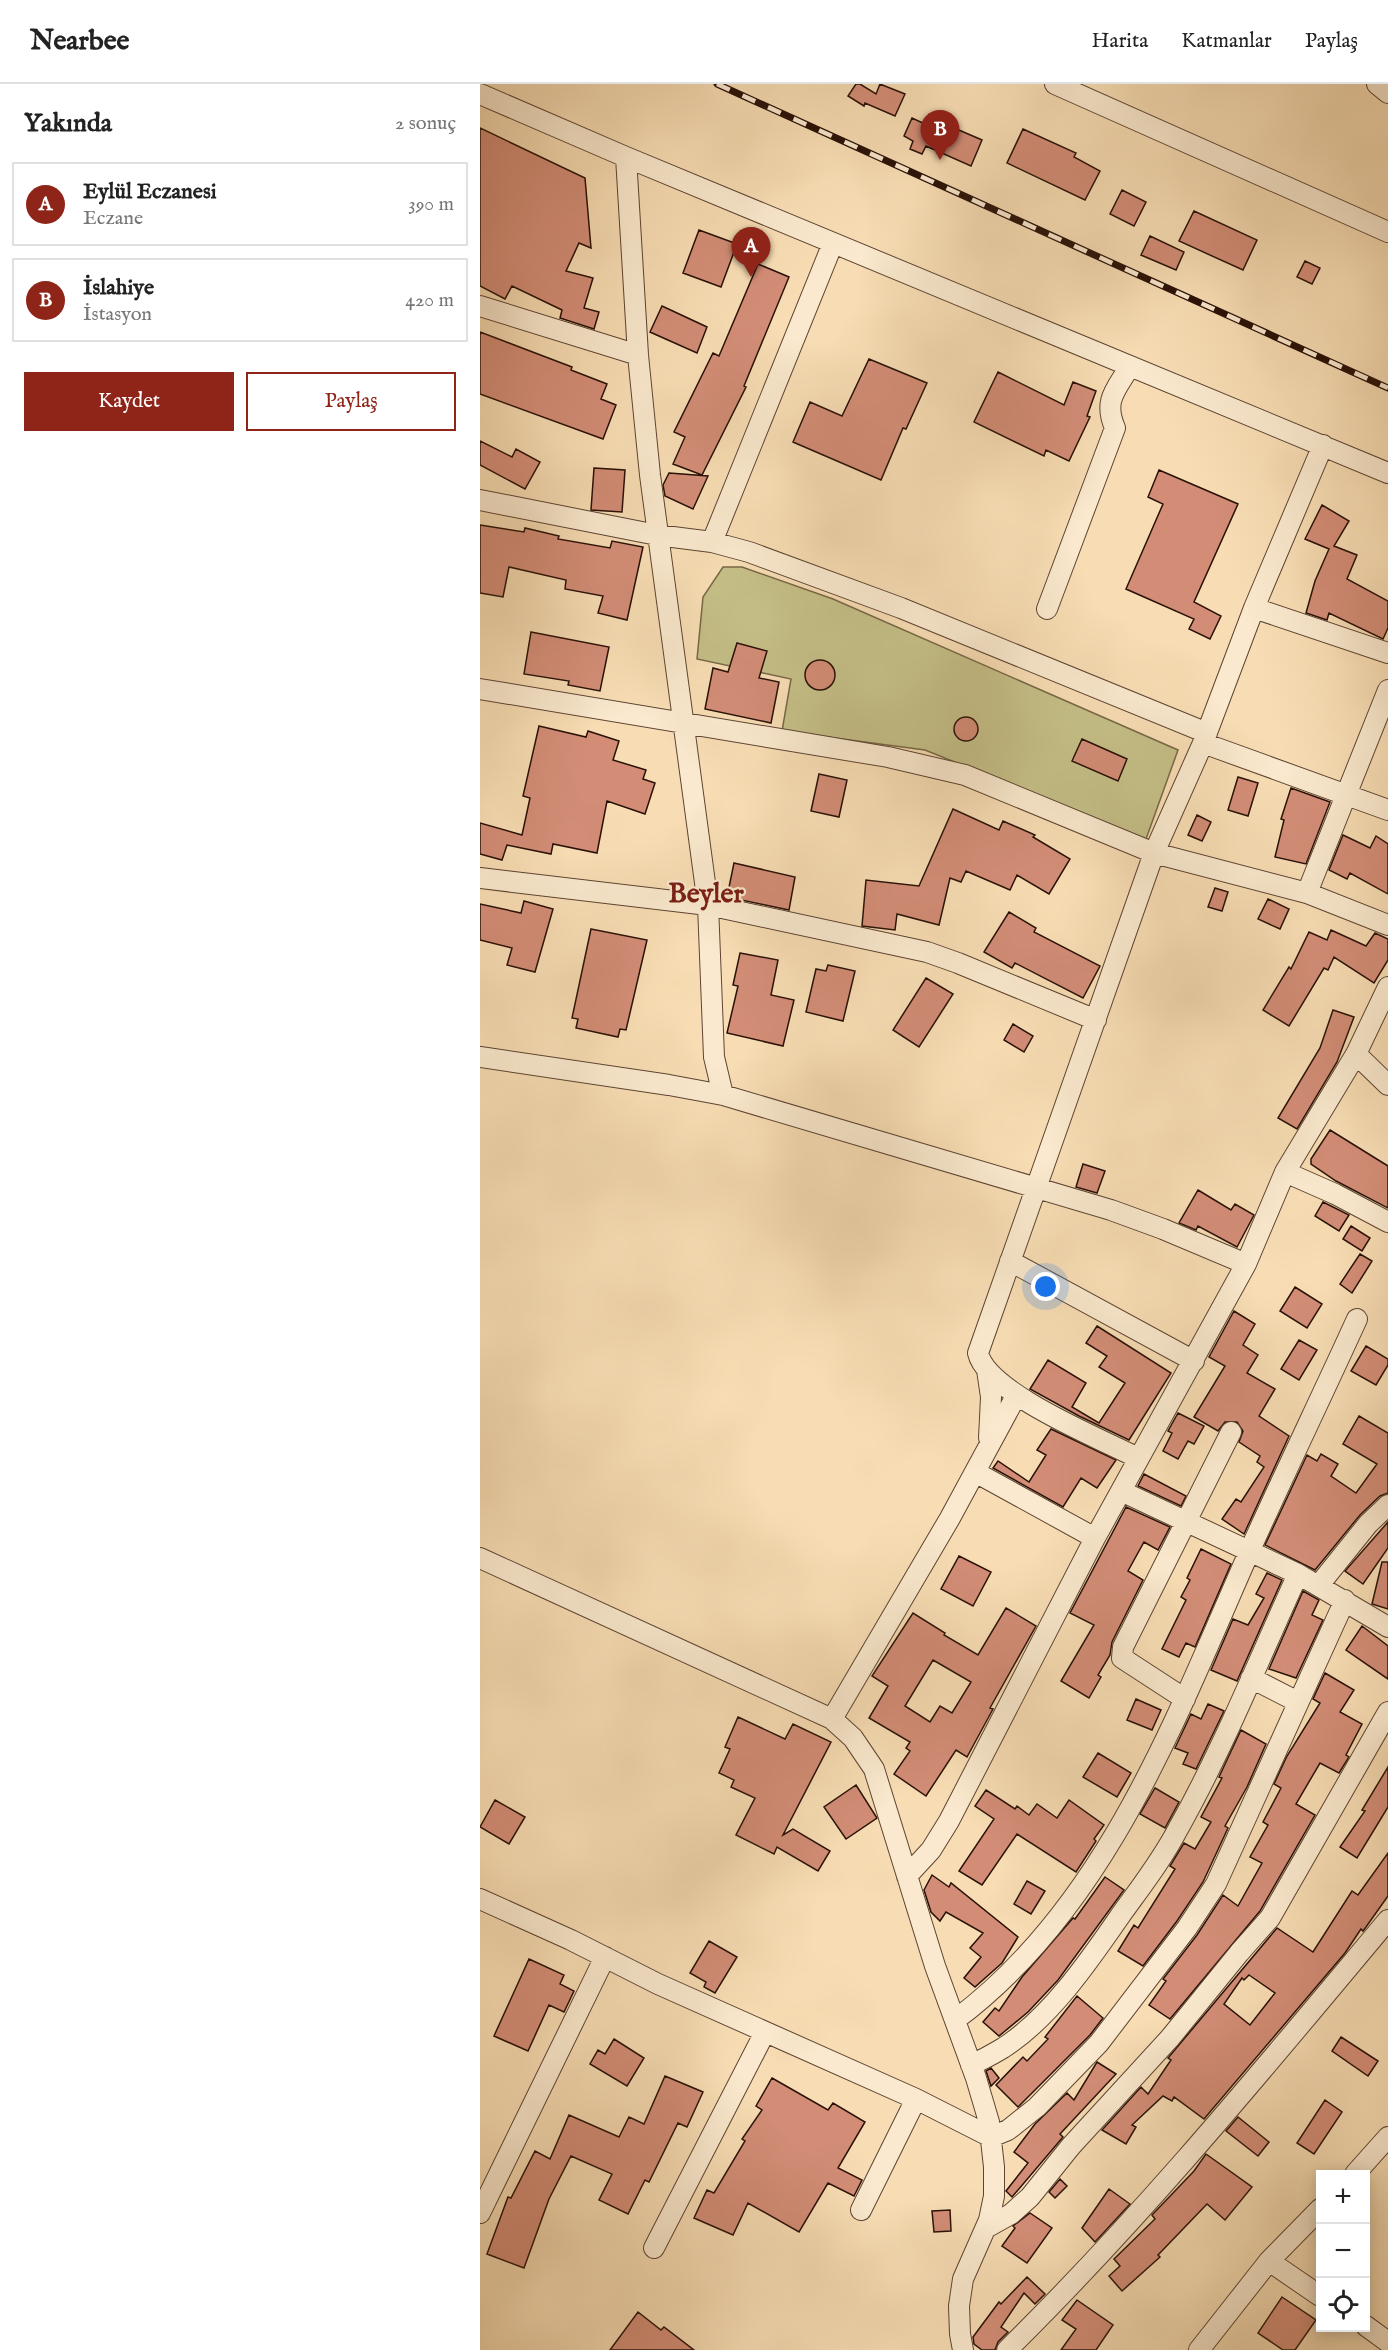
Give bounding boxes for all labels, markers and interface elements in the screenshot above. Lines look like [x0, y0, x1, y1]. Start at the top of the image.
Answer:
text: Nearbee [30, 24, 129, 59]
text: Harita [1092, 28, 1148, 55]
text: Katmanlar [1181, 28, 1272, 55]
text: Paylaş [1305, 28, 1358, 55]
text: Yakında [24, 107, 112, 140]
pin: B [920, 110, 960, 160]
text: 2 sonuç [395, 111, 456, 136]
text: Eylül Eczanesi [83, 178, 217, 206]
text: A [39, 192, 52, 217]
text: 390 m [408, 192, 454, 217]
text: Eczane [83, 206, 143, 231]
pin: A [732, 228, 770, 277]
text: İslahiye [83, 274, 154, 302]
text: B [39, 288, 52, 313]
text: 420 m [405, 288, 454, 313]
text: İstasyon [83, 302, 152, 327]
button: Kaydet [24, 372, 234, 431]
button: Paylaş [246, 372, 456, 431]
district label: Beyler [668, 877, 744, 912]
your location [1031, 1272, 1060, 1301]
map controls [1316, 2170, 1370, 2332]
button: + [1316, 2170, 1370, 2224]
button: − [1316, 2224, 1370, 2278]
button: locate [1316, 2278, 1370, 2332]

